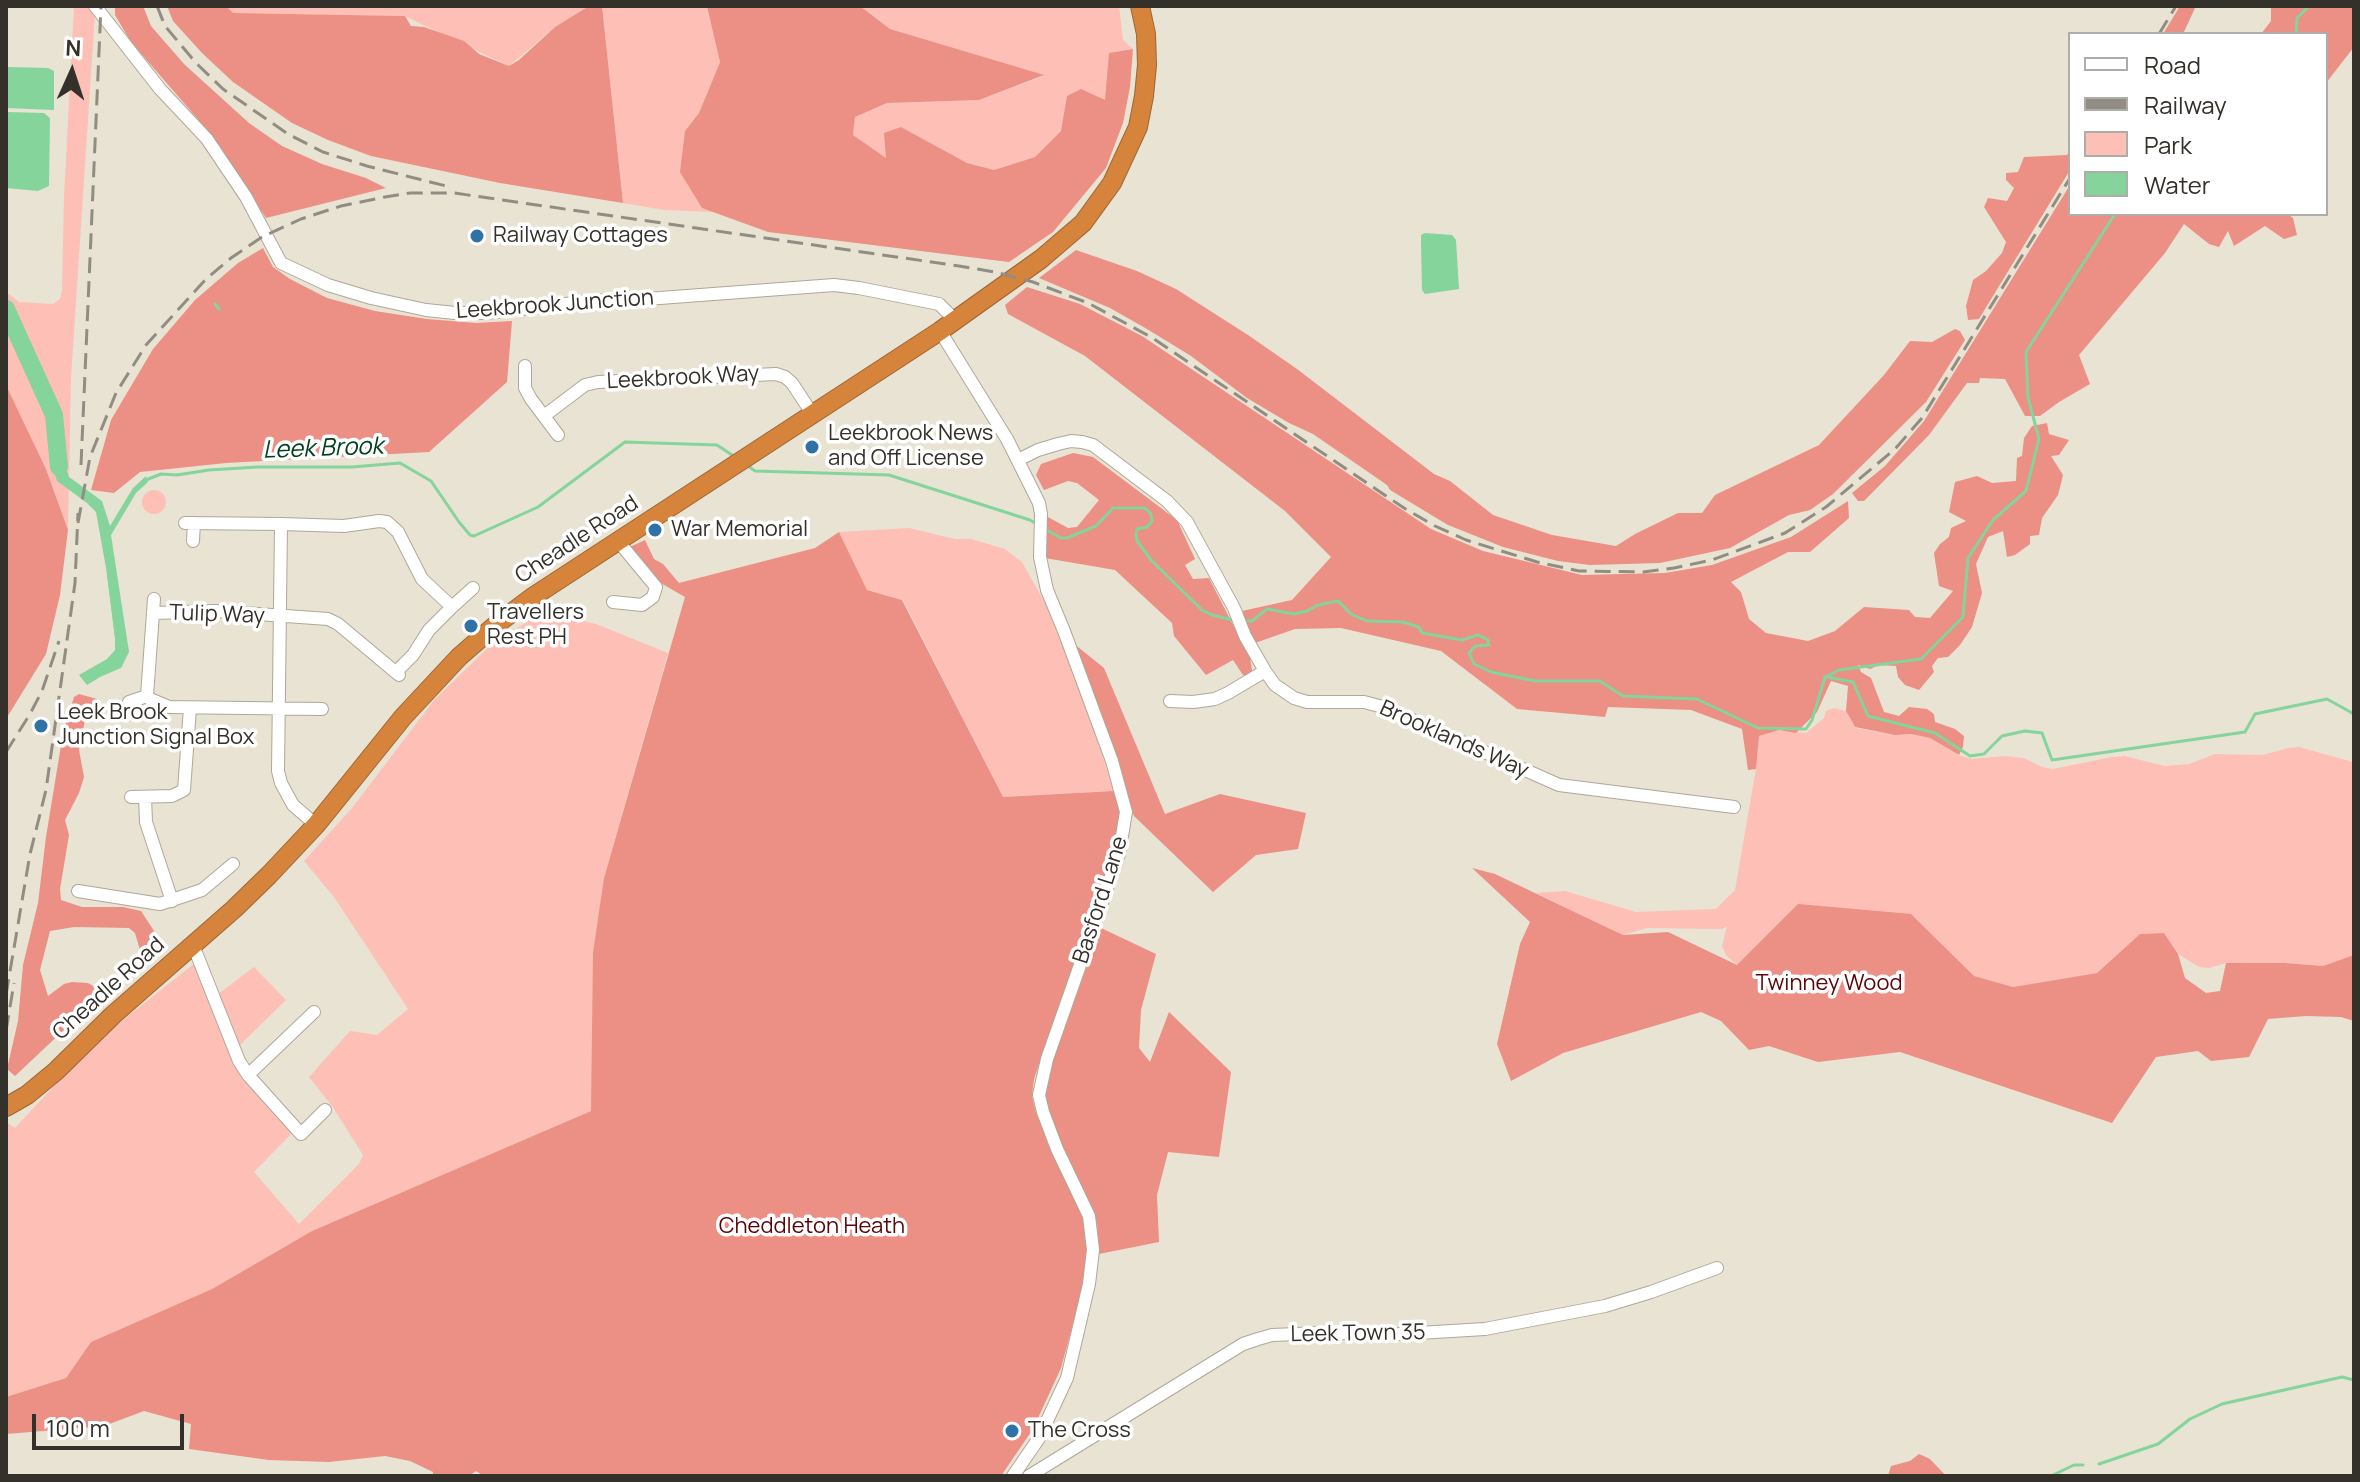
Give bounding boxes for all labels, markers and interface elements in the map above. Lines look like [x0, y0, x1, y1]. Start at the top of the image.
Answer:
north arrow [32, 32, 112, 112]
legend [2068, 32, 2328, 216]
text: N [65, 33, 82, 63]
text: Road [2144, 48, 2201, 81]
text: Railway [2144, 88, 2227, 121]
text: Park [2144, 128, 2192, 161]
text: Water [2144, 168, 2211, 201]
place label: Railway Cottages [493, 223, 668, 249]
marker: Railway Cottages [468, 227, 486, 245]
street label: Leekbrook Junction [455, 285, 655, 325]
street label: Leekbrook Way [606, 361, 760, 395]
place label: Leekbrook News and Off License [828, 421, 993, 472]
water label: Leek Brook [262, 433, 384, 465]
marker: Leekbrook News and Off License [803, 438, 821, 456]
street label: Cheadle Road [511, 490, 643, 590]
place label: War Memorial [671, 517, 808, 543]
marker: War Memorial [646, 521, 664, 539]
street label: Tulip Way [169, 600, 265, 630]
place label: Travellers Rest PH [487, 600, 584, 652]
marker: Travellers Rest PH [462, 617, 480, 635]
street label: Brooklands Way [1375, 695, 1533, 785]
place label: Leek Brook Junction Signal Box [57, 700, 254, 752]
marker: Leek Brook Junction Signal Box [32, 717, 50, 735]
street label: Basford Lane [1068, 833, 1134, 967]
street label: Cheadle Road [48, 932, 170, 1046]
park label: Twinney Wood [1756, 971, 1902, 997]
park label: Cheddleton Heath [719, 1214, 905, 1240]
street label: Leek Town 35 [1290, 1320, 1426, 1348]
scale bar [36, 1398, 188, 1448]
text: 100 m [46, 1411, 110, 1444]
place label: The Cross [1028, 1418, 1131, 1444]
marker: The Cross [1003, 1422, 1021, 1440]

